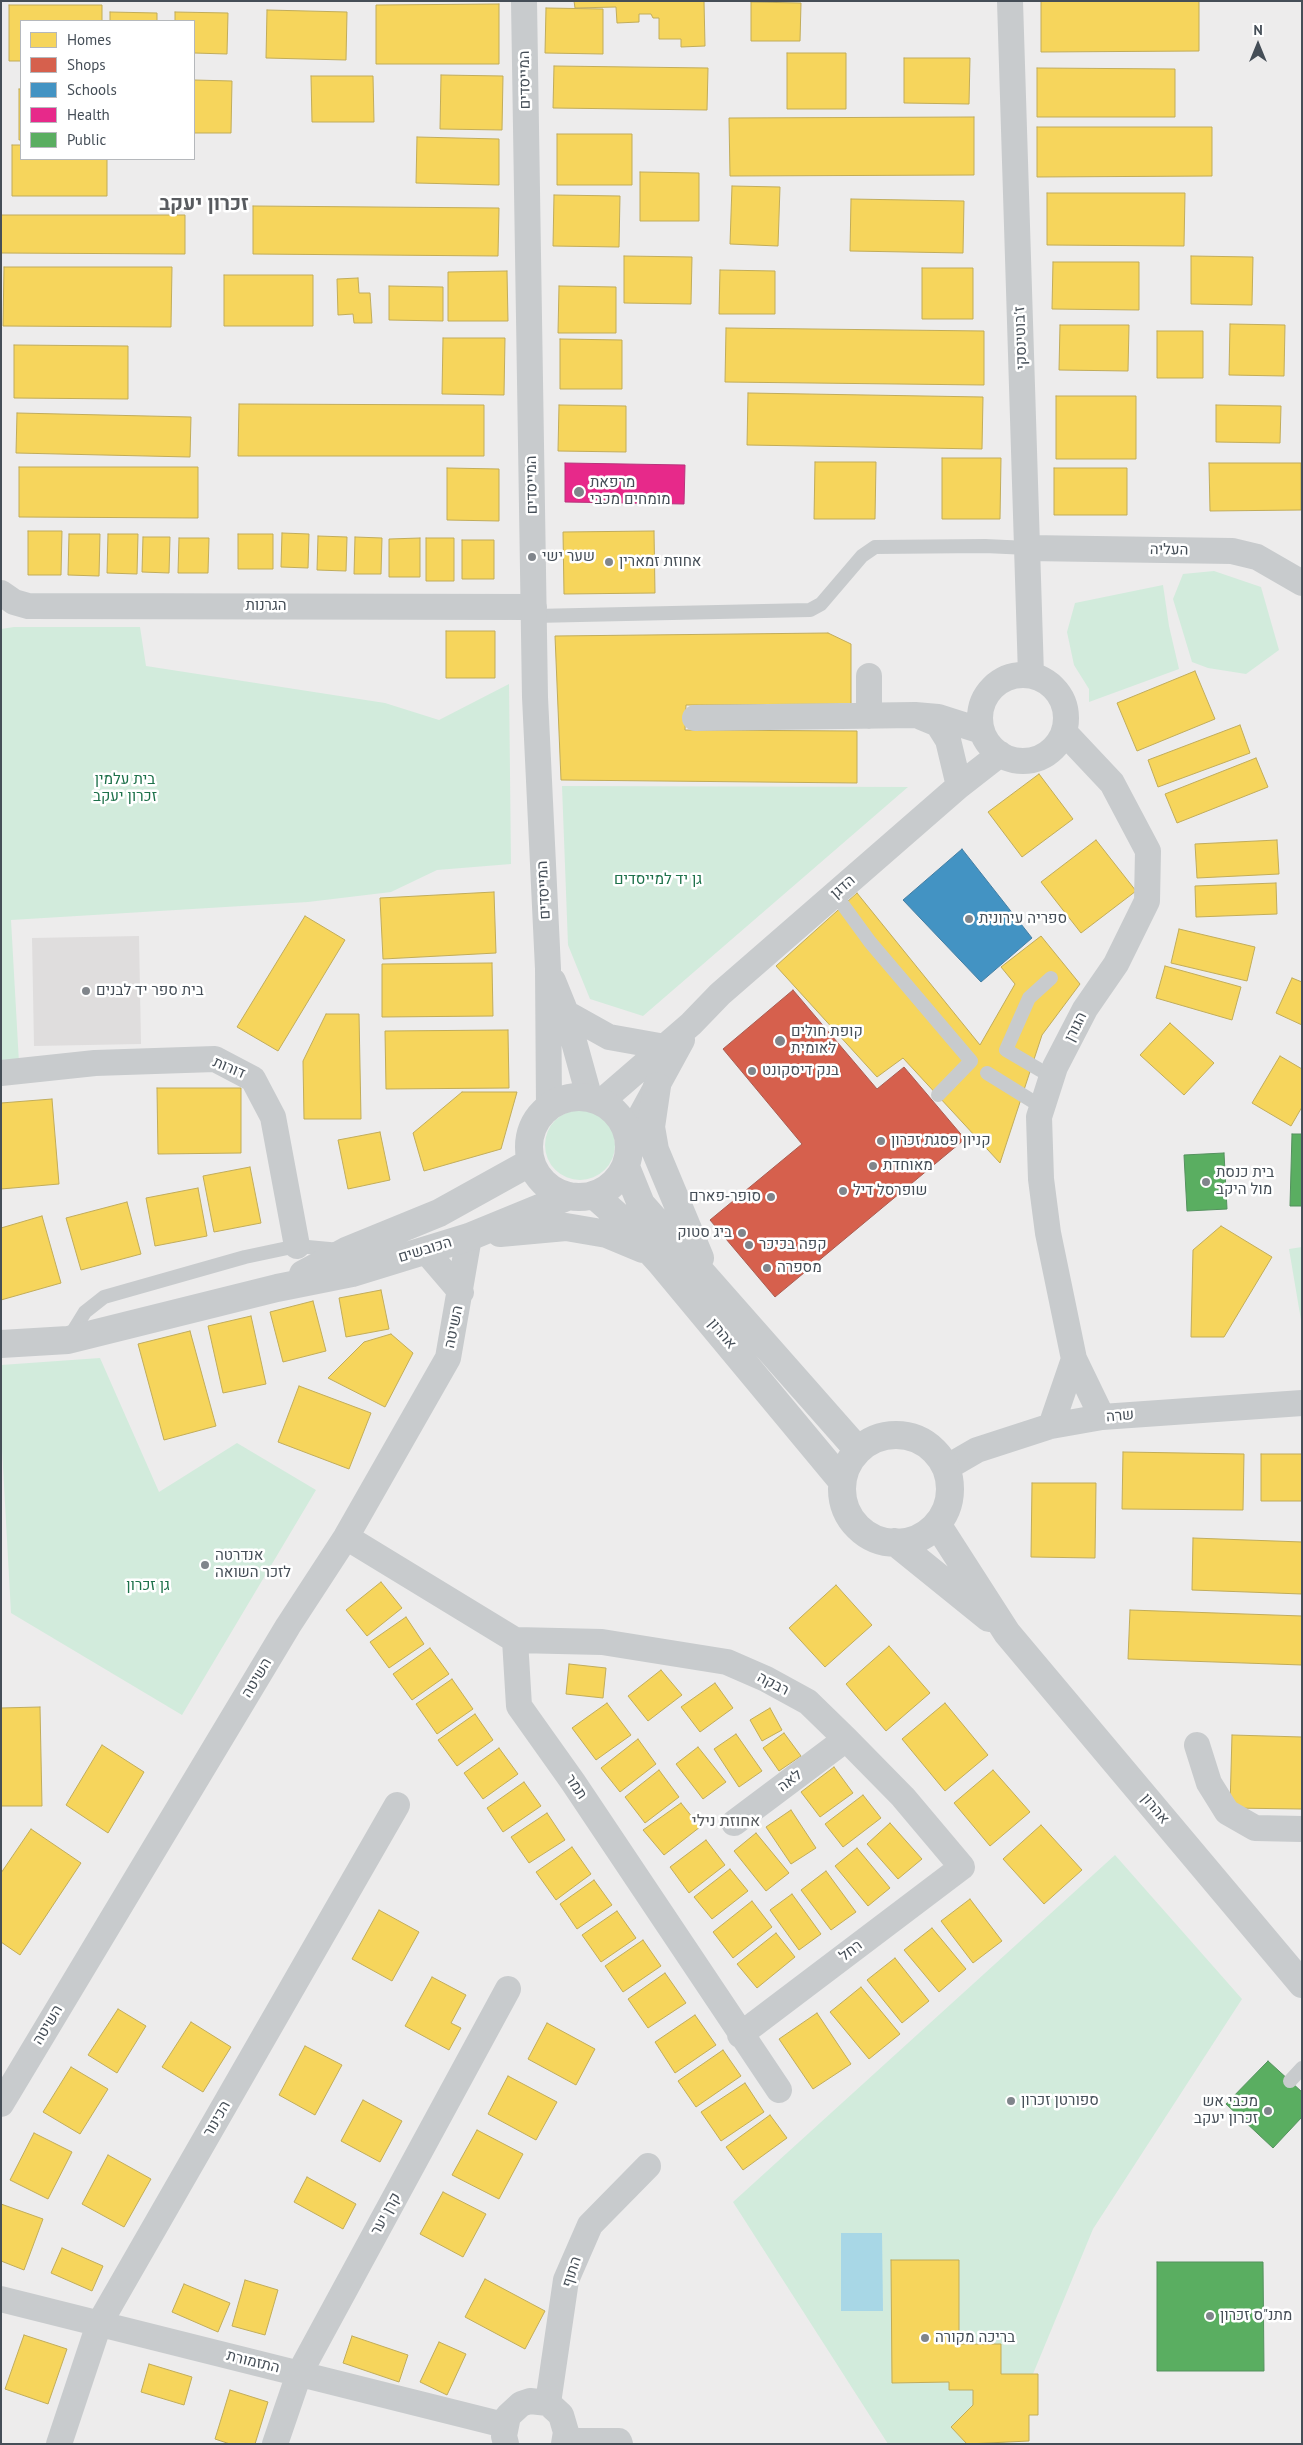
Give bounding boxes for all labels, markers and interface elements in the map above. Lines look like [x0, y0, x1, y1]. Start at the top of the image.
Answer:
legend [20, 20, 195, 160]
north arrow [1233, 20, 1283, 70]
text: N [1253, 21, 1263, 39]
text: Homes [67, 30, 111, 49]
street label: המייסדים [515, 50, 535, 110]
text: Shops [67, 55, 106, 74]
text: Schools [67, 80, 117, 99]
text: Health [67, 105, 110, 124]
text: Public [67, 130, 106, 149]
district label: זכרון יעקב [159, 192, 249, 216]
street label: ז'בוטינסקי [1011, 306, 1031, 370]
street label: המייסדים [522, 455, 542, 515]
place label: מרפאת מומחים מכבי [590, 474, 671, 509]
marker: מרפאת מומחים מכבי [572, 485, 586, 499]
street label: העליה [1150, 541, 1188, 559]
place label: שער ישי [542, 548, 595, 566]
marker: שער ישי [526, 551, 538, 563]
place label: אחוזת זמארין [619, 553, 701, 571]
marker: אחוזת זמארין [603, 556, 615, 568]
street label: הגרנות [245, 597, 287, 615]
park label: בית עלמין זכרון יעקב [93, 771, 157, 806]
street label: המייסדים [533, 860, 555, 920]
park label: גן יד למייסדים [614, 871, 702, 889]
street label: הדגן [827, 871, 859, 903]
place label: ספריה עירונית [979, 910, 1067, 928]
marker: ספריה עירונית [963, 913, 975, 925]
place label: בית ספר יד לבנים [96, 982, 204, 1000]
marker: בית ספר יד לבנים [80, 985, 92, 997]
street label: הגורן [1061, 1009, 1091, 1045]
place label: קופת חולים לאומית [791, 1023, 863, 1058]
marker: קופת חולים לאומית [773, 1034, 787, 1048]
street label: דורות [210, 1053, 248, 1083]
place label: בנק דיסקונט [762, 1062, 839, 1080]
marker: בנק דיסקונט [746, 1065, 758, 1077]
place label: קניון פסגת זכרון [891, 1132, 991, 1150]
marker: קניון פסגת זכרון [875, 1135, 887, 1147]
place label: מאוחדת [883, 1157, 933, 1175]
marker: מאוחדת [867, 1160, 879, 1172]
place label: בית כנסת מול היקב [1216, 1164, 1274, 1199]
marker: בית כנסת מול היקב [1200, 1176, 1212, 1188]
place label: שופרסל דיל [853, 1182, 927, 1200]
marker: שופרסל דיל [837, 1185, 849, 1197]
place label: סופר-פארם [689, 1188, 761, 1206]
marker: סופר-פארם [765, 1191, 777, 1203]
place label: ביג סטוק [677, 1224, 732, 1242]
marker: ביג סטוק [736, 1227, 748, 1239]
street label: הכובשים [396, 1233, 454, 1267]
place label: קפה בכיכר [759, 1236, 826, 1254]
marker: קפה בכיכר [743, 1239, 755, 1251]
place label: מספרה [777, 1259, 822, 1277]
marker: מספרה [761, 1262, 773, 1274]
street label: השיטה [441, 1304, 467, 1350]
street label: אהרון [704, 1315, 740, 1353]
street label: שרה [1105, 1406, 1135, 1426]
place label: אנדרטה לזכר השואה [215, 1547, 291, 1582]
marker: אנדרטה לזכר השואה [199, 1559, 211, 1571]
park label: גן זכרון [126, 1577, 170, 1595]
street label: השיטה [238, 1655, 276, 1701]
street label: רבקה [754, 1668, 792, 1700]
street label: לאה [774, 1766, 806, 1796]
street label: תמר [561, 1771, 591, 1803]
street label: אהרון [1137, 1790, 1173, 1828]
district label: אחוזת נילי [692, 1811, 760, 1831]
street label: רחל [836, 1937, 866, 1965]
street label: השיטה [29, 2002, 67, 2048]
place label: ספורטן זכרון [1021, 2092, 1099, 2110]
place label: מכבי אש זכרון יעקב [1194, 2093, 1258, 2128]
marker: ספורטן זכרון [1005, 2095, 1017, 2107]
street label: הכינור [200, 2098, 234, 2140]
marker: מכבי אש זכרון יעקב [1262, 2105, 1274, 2117]
street label: קרן יער [367, 2190, 405, 2238]
street label: התוף [559, 2254, 585, 2290]
place label: מתנ"ס זכרון [1220, 2307, 1292, 2325]
marker: מתנ"ס זכרון [1204, 2310, 1216, 2322]
place label: בריכה מקורה [935, 2329, 1015, 2347]
marker: בריכה מקורה [919, 2332, 931, 2344]
street label: התזמורת [225, 2347, 281, 2377]

